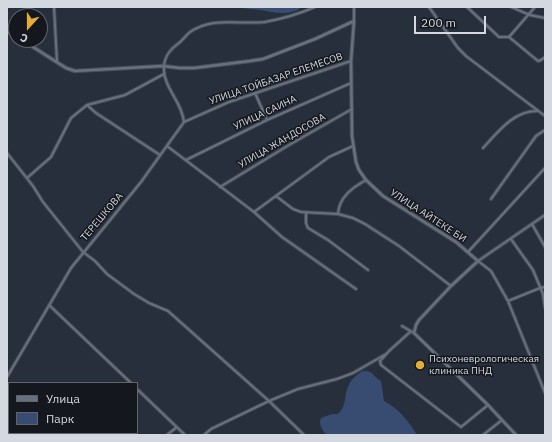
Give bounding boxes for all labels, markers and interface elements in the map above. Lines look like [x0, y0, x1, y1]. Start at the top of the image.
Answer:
north arrow [8, 8, 48, 48]
scale bar [416, 8, 488, 34]
text: 200 m [421, 15, 456, 30]
text: С [18, 30, 30, 46]
street label: УЛИЦА ТОЙБАЗАР ЕЛЕМЕСОВ [208, 50, 344, 108]
street label: УЛИЦА САИНА [231, 93, 299, 133]
street label: УЛИЦА ЖАНДОСОВА [236, 111, 328, 171]
street label: УЛИЦА АЙТЕКЕ БИ [388, 187, 468, 245]
street label: ТЕРЕШКОВА [78, 190, 126, 244]
place label: Психоневрологическая клиника ПНД [429, 353, 539, 376]
marker: Психоневрологическая клиника ПНД [414, 359, 426, 371]
legend [8, 382, 138, 434]
text: Улица [46, 391, 80, 406]
text: Парк [46, 411, 74, 426]

